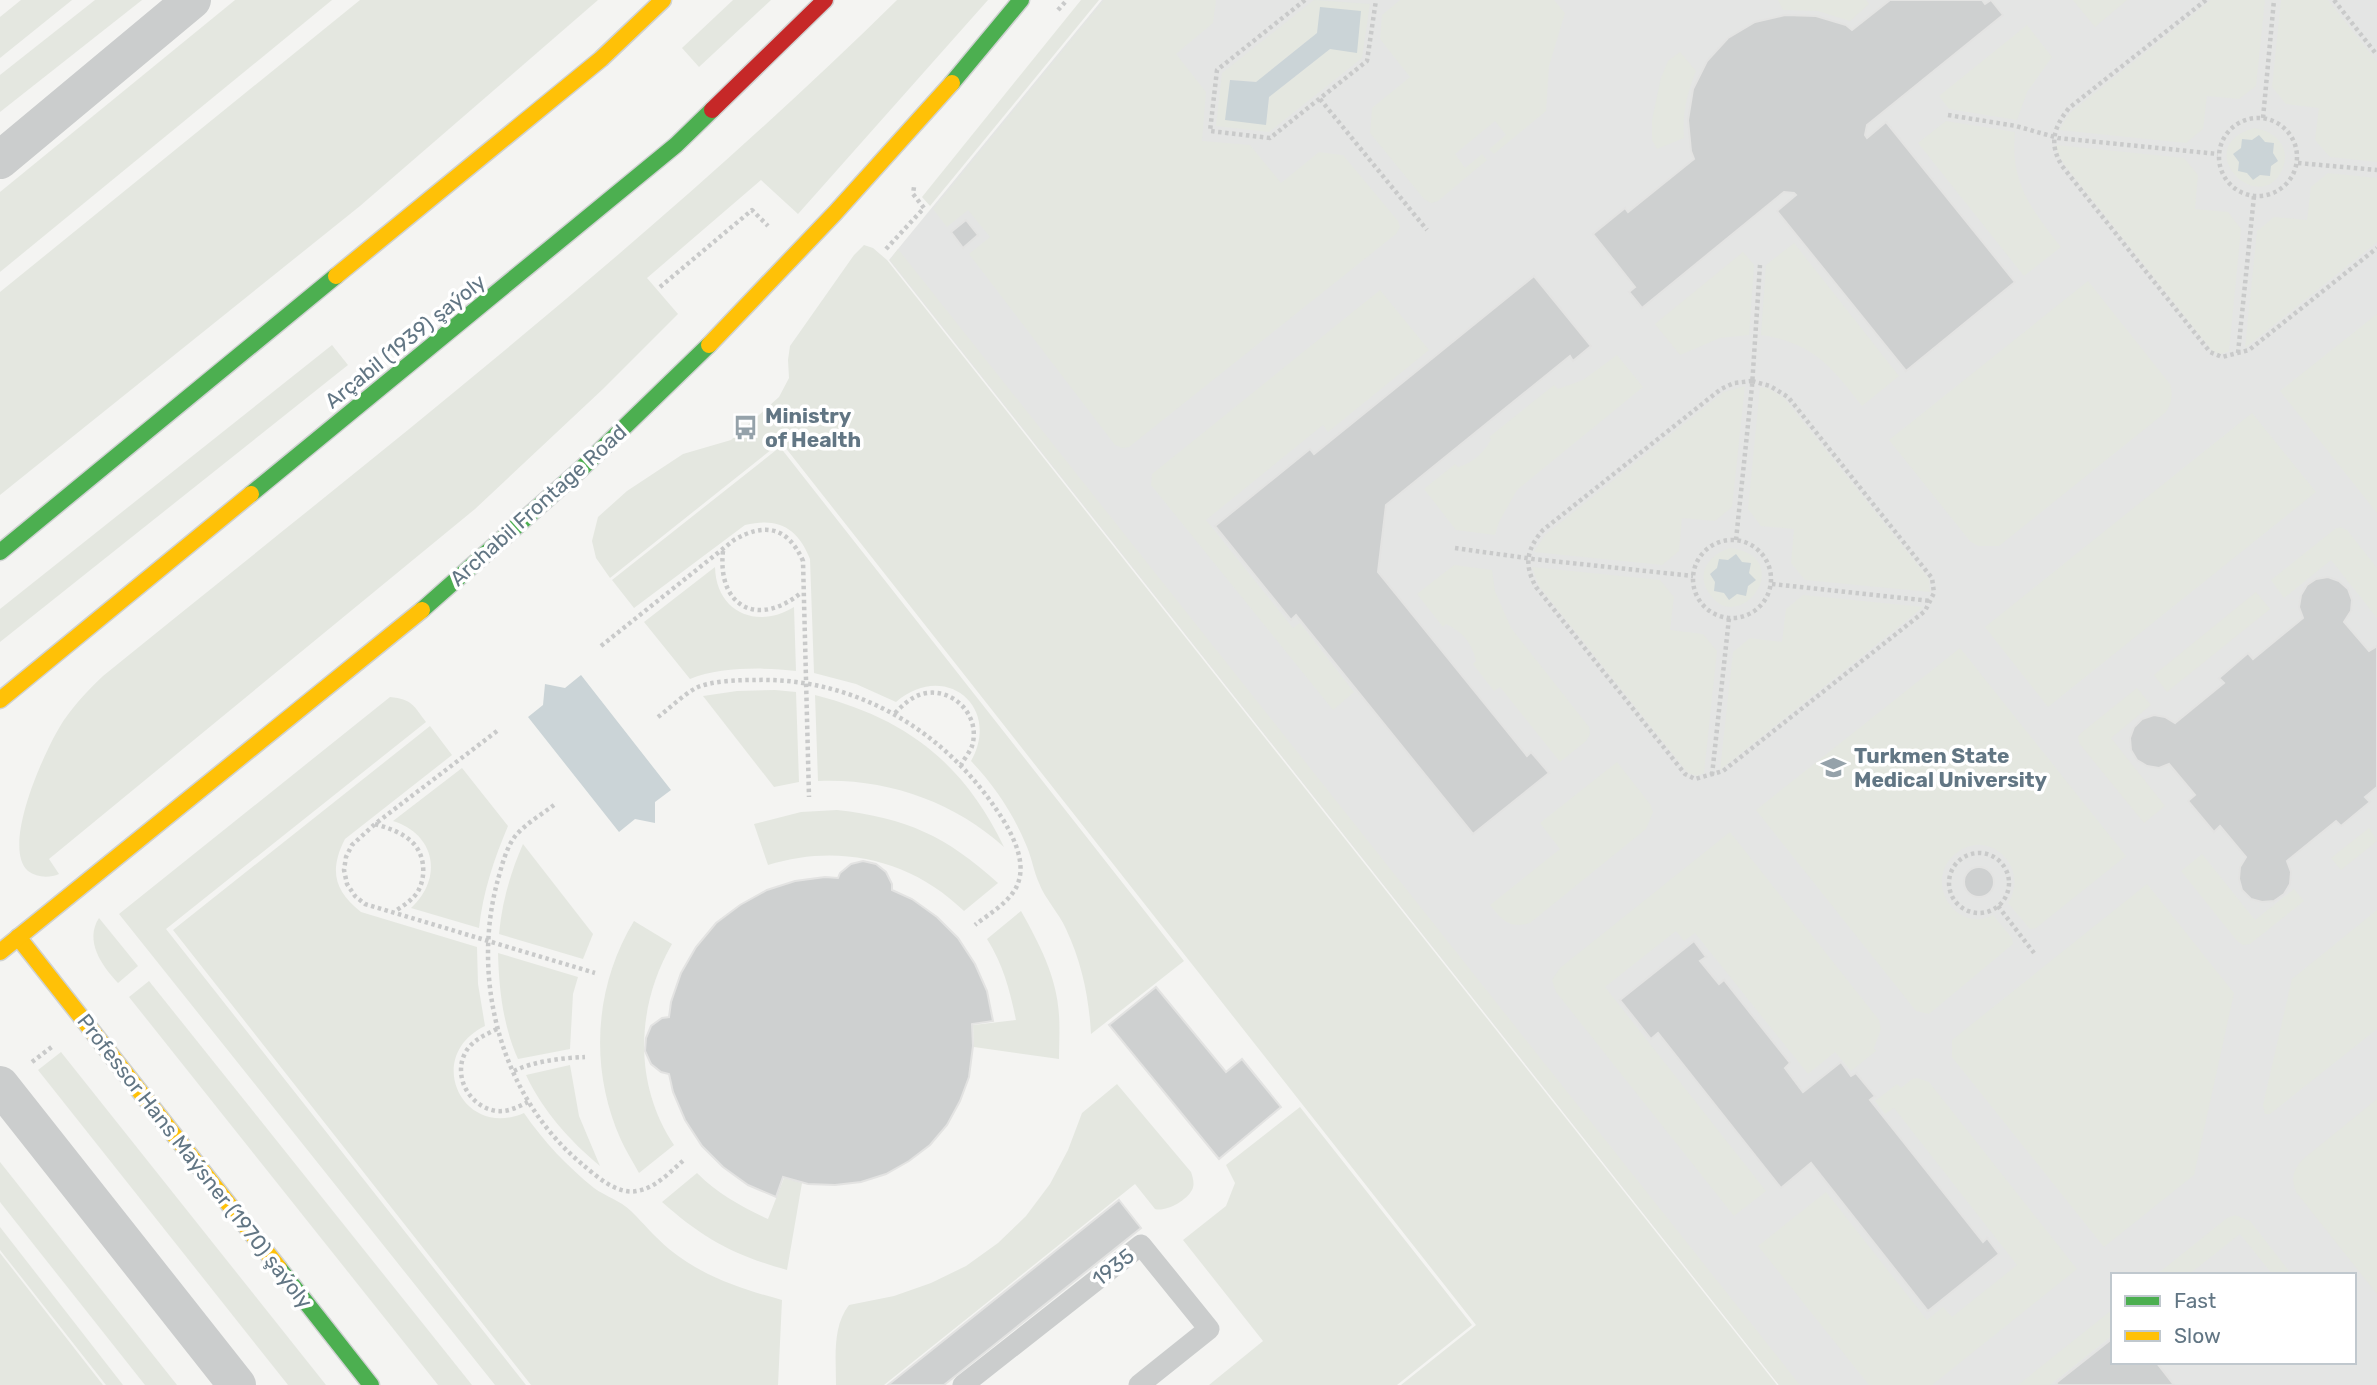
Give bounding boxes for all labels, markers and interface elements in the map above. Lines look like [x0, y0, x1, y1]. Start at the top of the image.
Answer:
street label: Arçabil (1939) şaýoly [320, 268, 491, 413]
place label: Ministry of Health [765, 403, 861, 452]
bus stop icon: Ministry of Health [731, 413, 759, 441]
street label: Archabil Frontage Road [445, 419, 631, 591]
place label: Turkmen State Medical University [1854, 743, 2048, 792]
school or university icon: Turkmen State Medical University [1820, 753, 1848, 781]
street label: Professor Hans Maýsner (1970) şaýoly [72, 1009, 318, 1314]
street label: 1935 [1087, 1243, 1139, 1291]
legend [2111, 1273, 2356, 1364]
text: Fast [2174, 1288, 2216, 1313]
text: Slow [2174, 1323, 2221, 1348]

